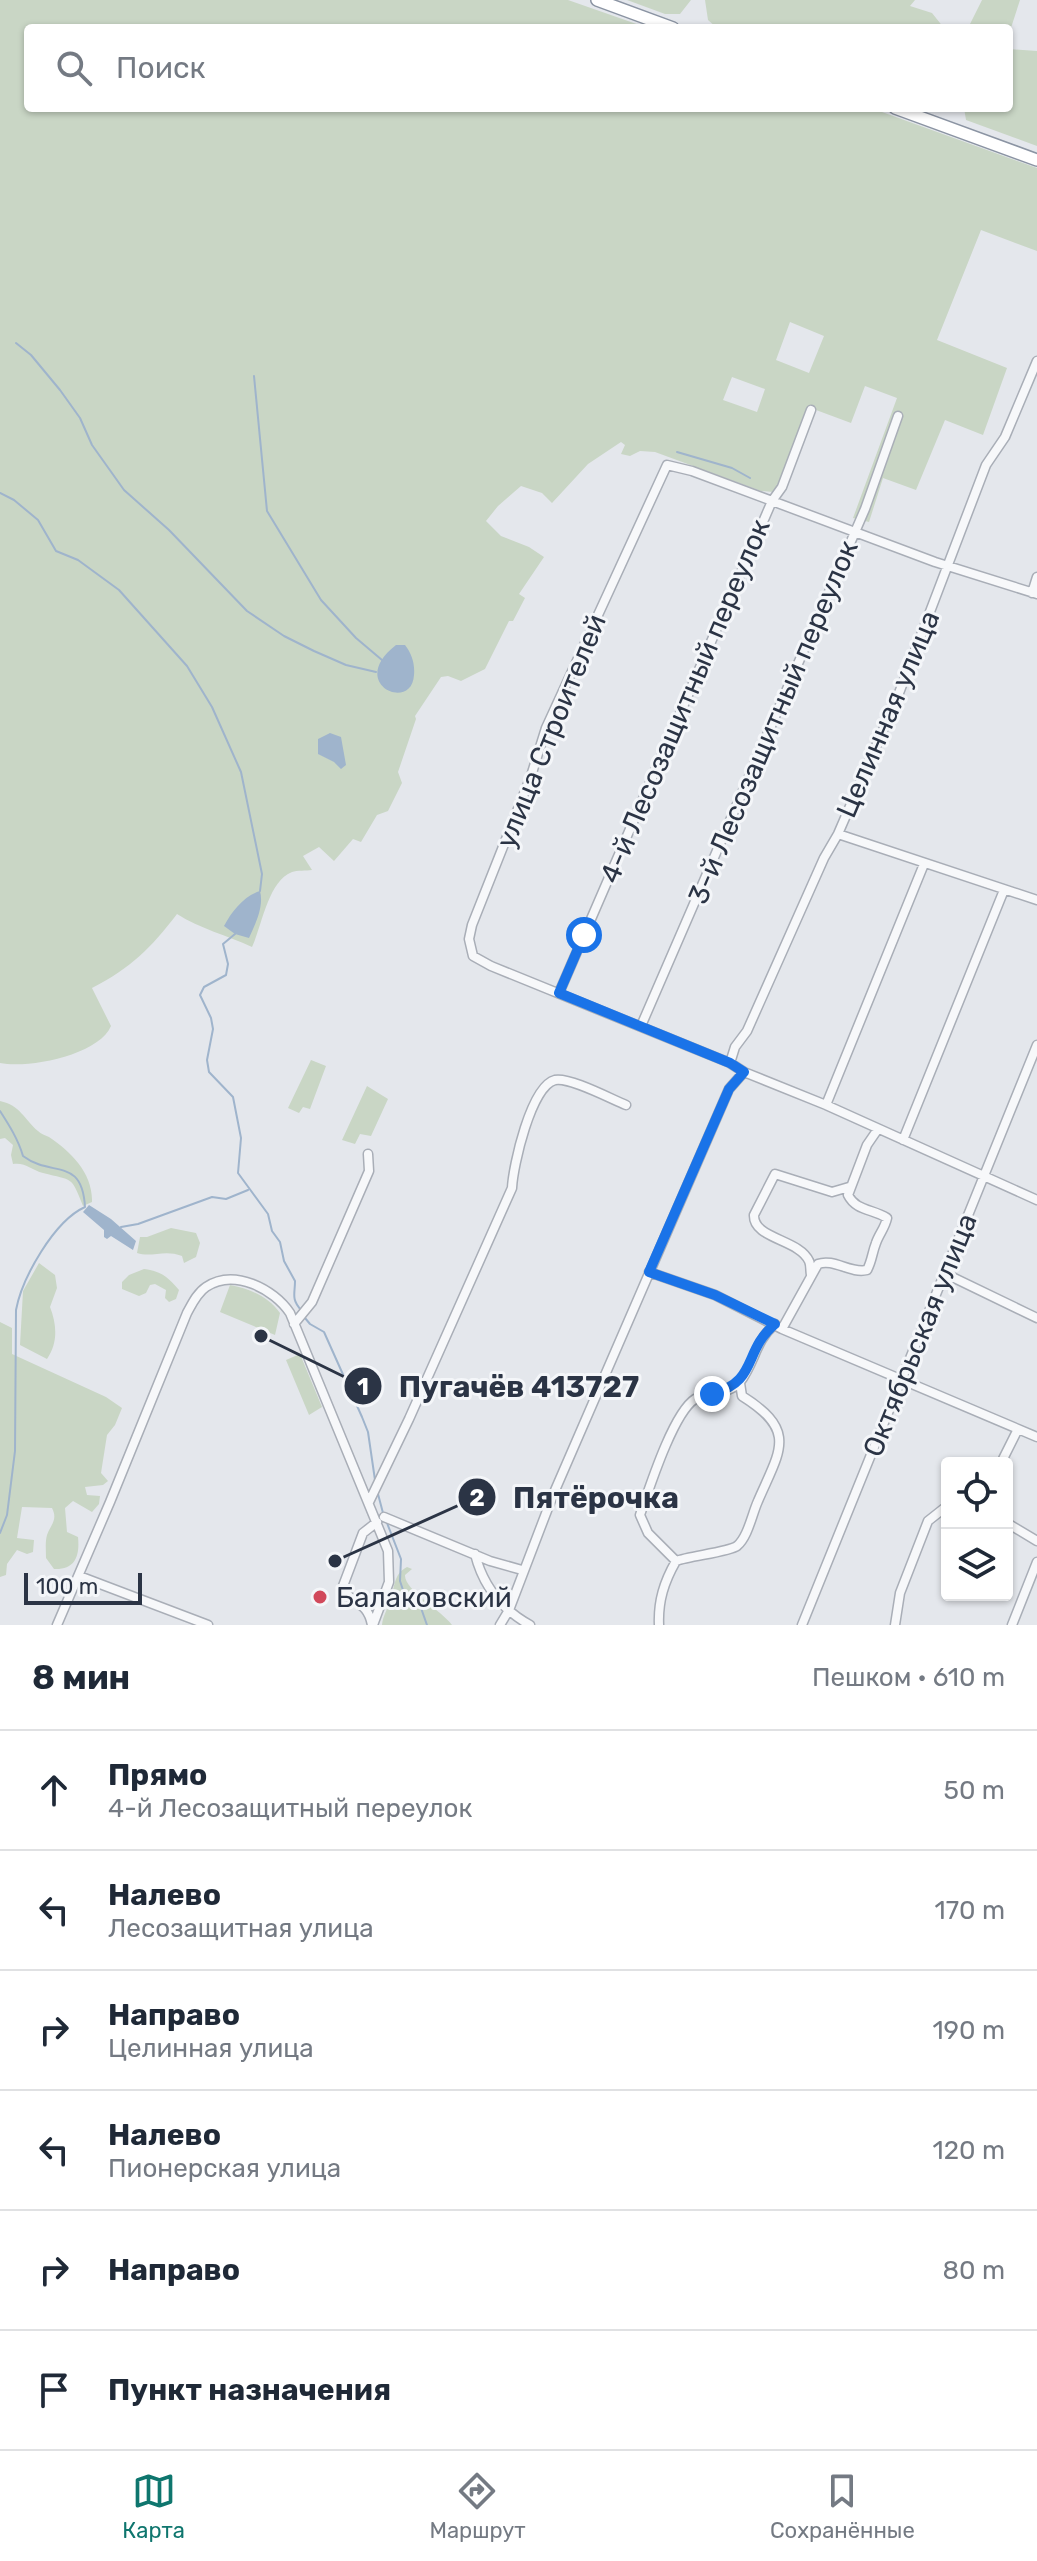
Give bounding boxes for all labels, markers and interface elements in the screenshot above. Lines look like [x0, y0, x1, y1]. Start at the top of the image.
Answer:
search box [24, 24, 1013, 112]
icon: search [52, 46, 96, 90]
text: Поиск [116, 50, 206, 86]
street label: 4-й Лесозащитный переулок [593, 514, 777, 888]
street label: 3-й Лесозащитный переулок [681, 535, 865, 909]
street label: Целинная улица [830, 606, 946, 822]
street label: улица Строителей [489, 609, 613, 853]
route start [566, 917, 602, 953]
street label: Октябрьская улица [856, 1209, 984, 1461]
callout: Пугачёв 413727 [343, 1359, 656, 1413]
text: Пугачёв 413727 [399, 1369, 639, 1405]
text: 1 [357, 1373, 369, 1401]
route end [694, 1376, 730, 1412]
map controls [941, 1457, 1013, 1601]
button: locate [941, 1457, 1013, 1529]
callout: Пятёрочка [457, 1470, 695, 1524]
text: Пятёрочка [513, 1480, 679, 1516]
text: 2 [469, 1484, 485, 1512]
button: layers [941, 1529, 1013, 1601]
scale bar [24, 1569, 142, 1605]
text: 100 m [36, 1573, 98, 1600]
place label: Балаковский [336, 1581, 512, 1614]
marker: Балаковский [311, 1588, 329, 1606]
text: 8 мин [32, 1657, 130, 1698]
text: Пешком · 610 m [812, 1662, 1005, 1693]
text: Прямо [108, 1757, 207, 1793]
icon: ahead [32, 1768, 76, 1812]
text: 50 m [944, 1775, 1005, 1806]
text: 4-й Лесозащитный переулок [108, 1793, 472, 1824]
text: Налево [108, 1877, 221, 1913]
icon: left [32, 1888, 76, 1932]
text: 170 m [935, 1895, 1005, 1926]
text: Лесозащитная улица [108, 1913, 374, 1944]
text: Направо [108, 1997, 240, 2033]
icon: right [32, 2008, 76, 2052]
text: 190 m [932, 2015, 1005, 2046]
text: Целинная улица [108, 2033, 314, 2064]
text: Налево [108, 2117, 221, 2153]
icon: left [32, 2128, 76, 2172]
text: 120 m [933, 2135, 1005, 2166]
text: Пионерская улица [108, 2153, 341, 2184]
icon: right [32, 2248, 76, 2292]
text: Направо [108, 2252, 240, 2288]
text: 80 m [942, 2255, 1005, 2286]
icon: arrive [32, 2368, 76, 2412]
text: Пункт назначения [108, 2372, 391, 2408]
tab: Карта [122, 2469, 185, 2544]
tab: Маршрут [429, 2469, 525, 2544]
tab: Сохранённые [770, 2469, 915, 2544]

